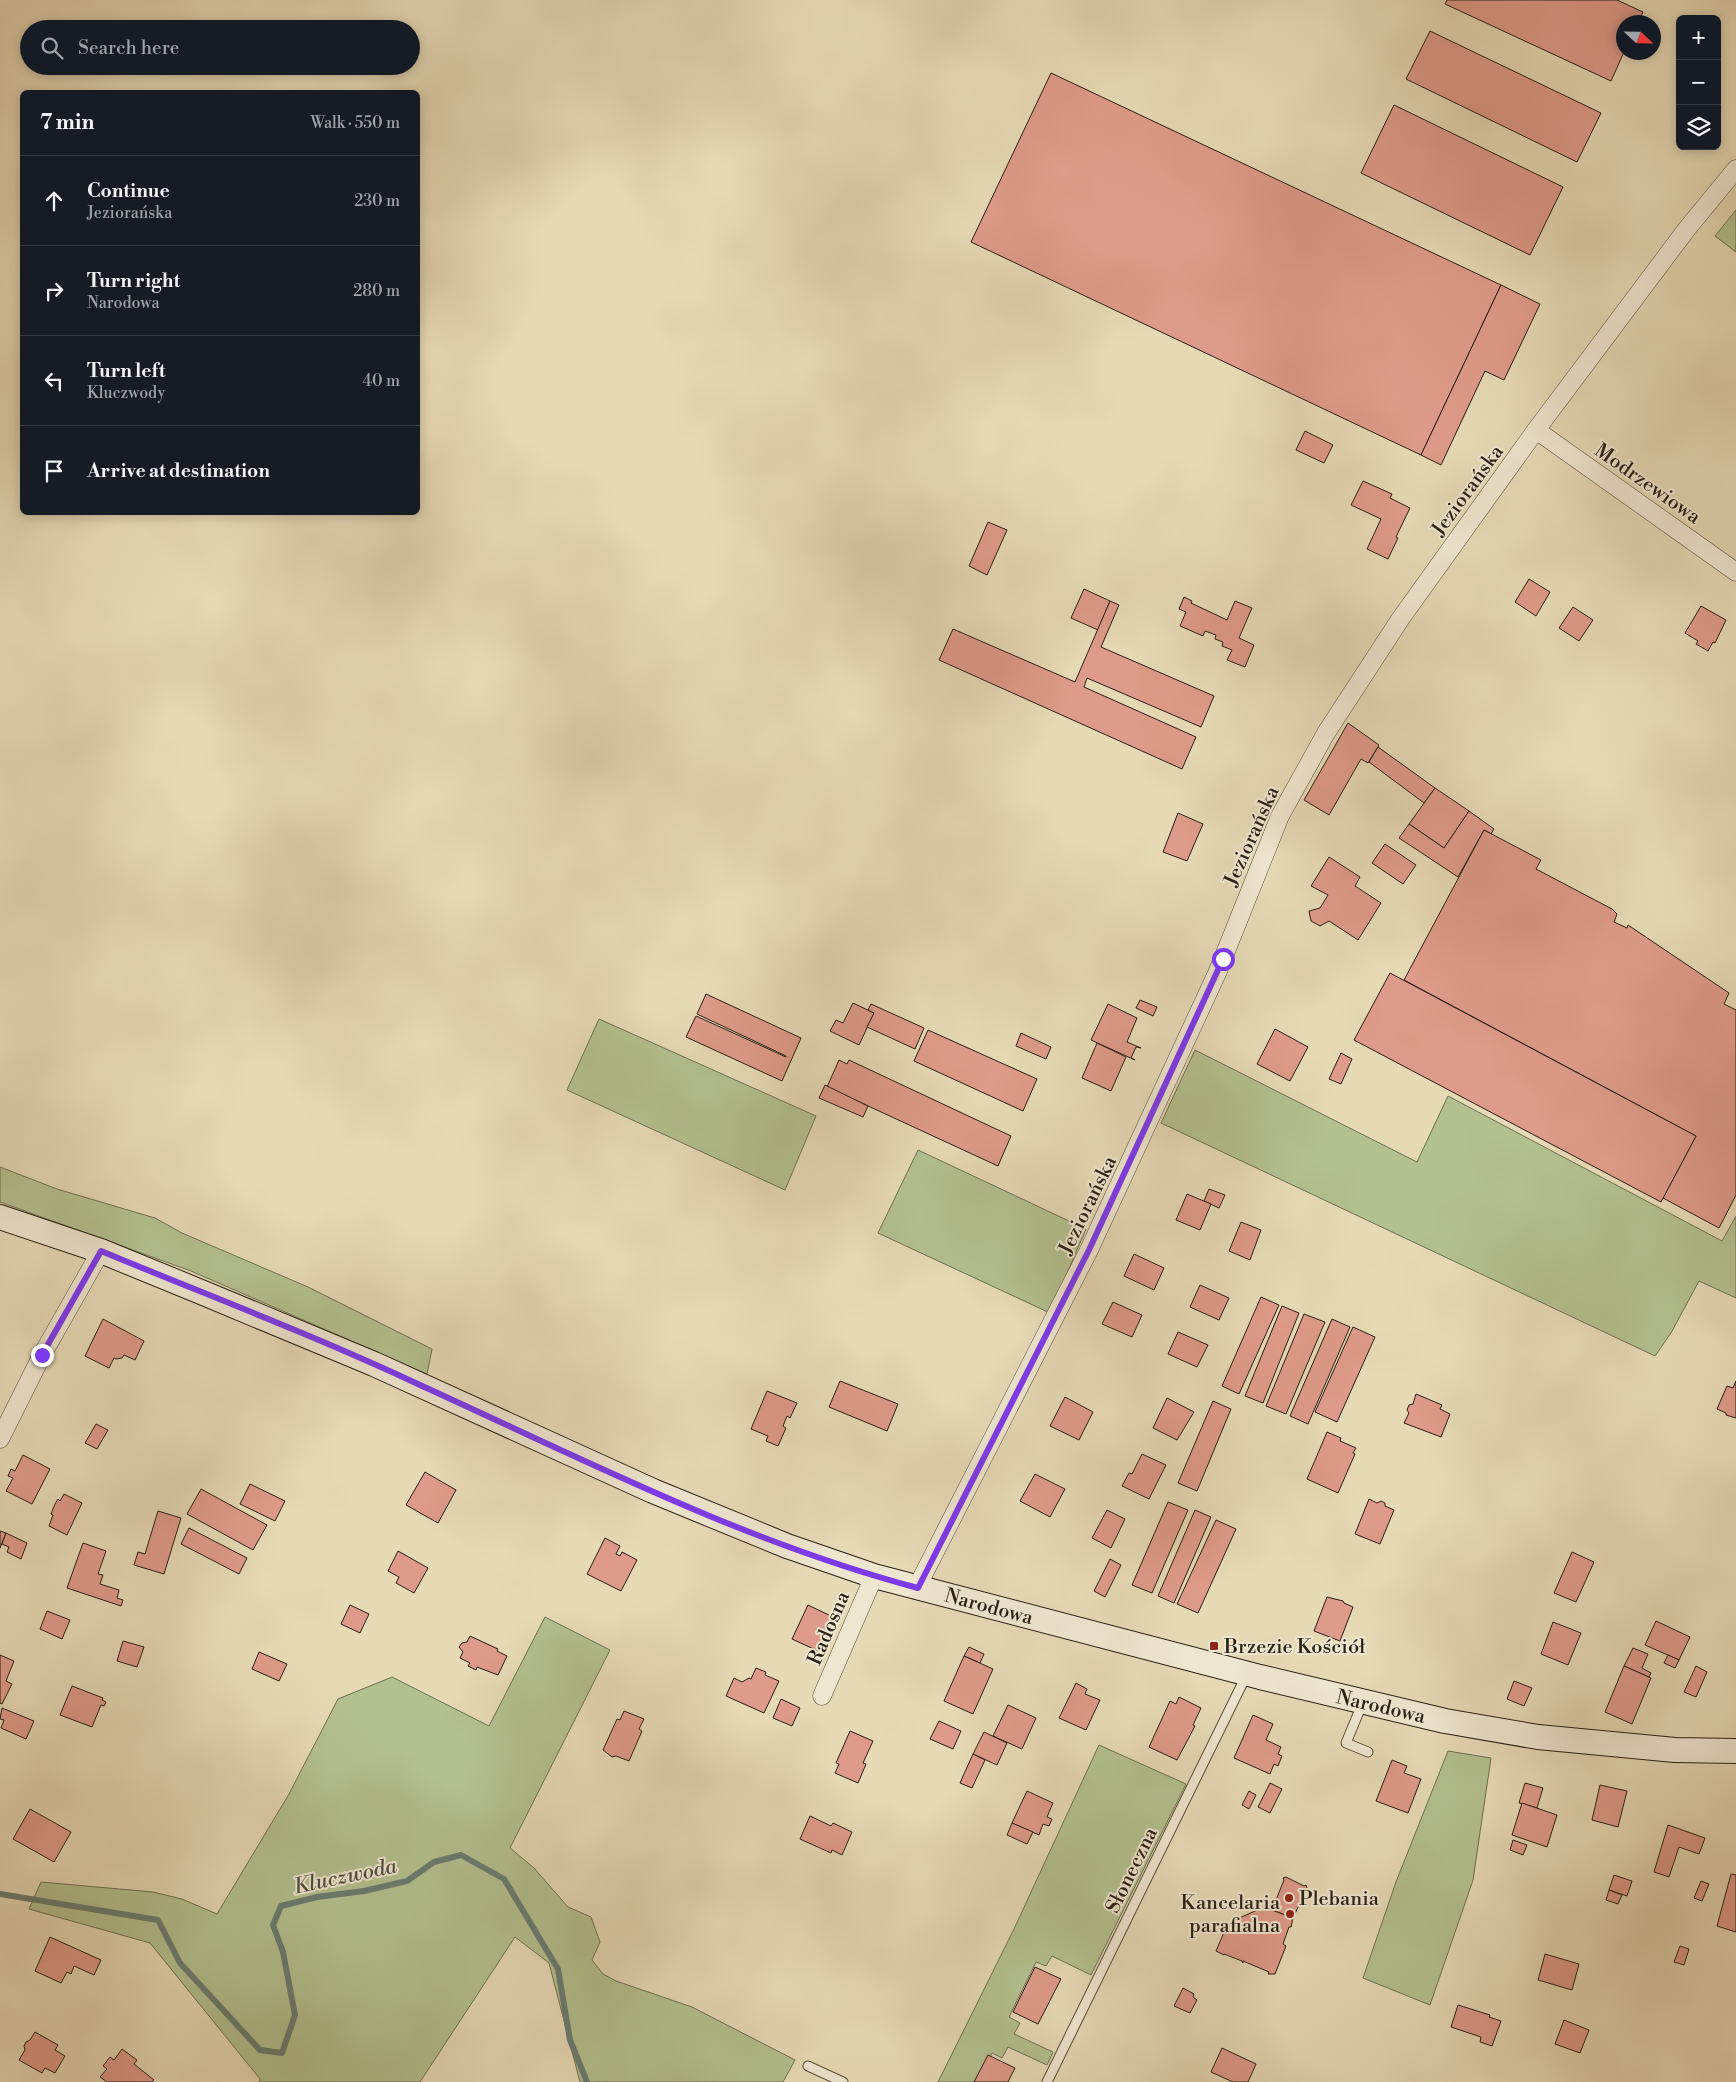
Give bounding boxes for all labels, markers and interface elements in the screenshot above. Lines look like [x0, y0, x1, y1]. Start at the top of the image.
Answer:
north arrow [1616, 15, 1661, 60]
map controls [1676, 15, 1721, 150]
button: + [1676, 15, 1721, 60]
search box [20, 20, 420, 75]
icon: search [38, 34, 66, 62]
text: Search here [78, 36, 179, 60]
button: − [1676, 60, 1721, 105]
button: layers [1676, 105, 1721, 150]
text: 7 min [40, 110, 94, 136]
text: Walk · 550 m [311, 113, 400, 133]
text: Continue [87, 179, 170, 203]
icon: ahead [40, 187, 68, 215]
text: 230 m [354, 191, 400, 211]
text: Jeziorańska [87, 203, 172, 223]
text: Turn right [87, 269, 180, 293]
icon: right [40, 277, 68, 305]
text: 280 m [353, 281, 400, 301]
text: Narodowa [87, 293, 159, 313]
text: Turn left [87, 359, 166, 383]
icon: left [40, 367, 68, 395]
text: 40 m [363, 371, 400, 391]
text: Kluczwody [87, 383, 165, 403]
street label: Modrzewiowa [1589, 438, 1706, 530]
street label: Jeziorańska [1426, 440, 1510, 542]
icon: arrive [40, 457, 68, 485]
text: Arrive at destination [87, 459, 270, 483]
street label: Jeziorańska [1219, 782, 1286, 891]
route start [1212, 948, 1235, 971]
street label: Jeziorańska [1053, 1151, 1123, 1260]
route end [31, 1344, 54, 1367]
street label: Narodowa [942, 1584, 1036, 1631]
street label: Radosna [803, 1587, 856, 1669]
place label: Brzezie Kościół [1223, 1635, 1365, 1660]
marker: Brzezie Kościół [1208, 1640, 1220, 1652]
street label: Narodowa [1334, 1685, 1428, 1730]
street label: Słoneczna [1101, 1823, 1164, 1918]
water label: Kluczwoda [291, 1853, 399, 1901]
place label: Plebania [1299, 1887, 1380, 1912]
place label: Kancelaria parafialna [1181, 1891, 1281, 1939]
marker: Plebania [1283, 1892, 1295, 1904]
marker: Kancelaria parafialna [1284, 1908, 1296, 1920]

